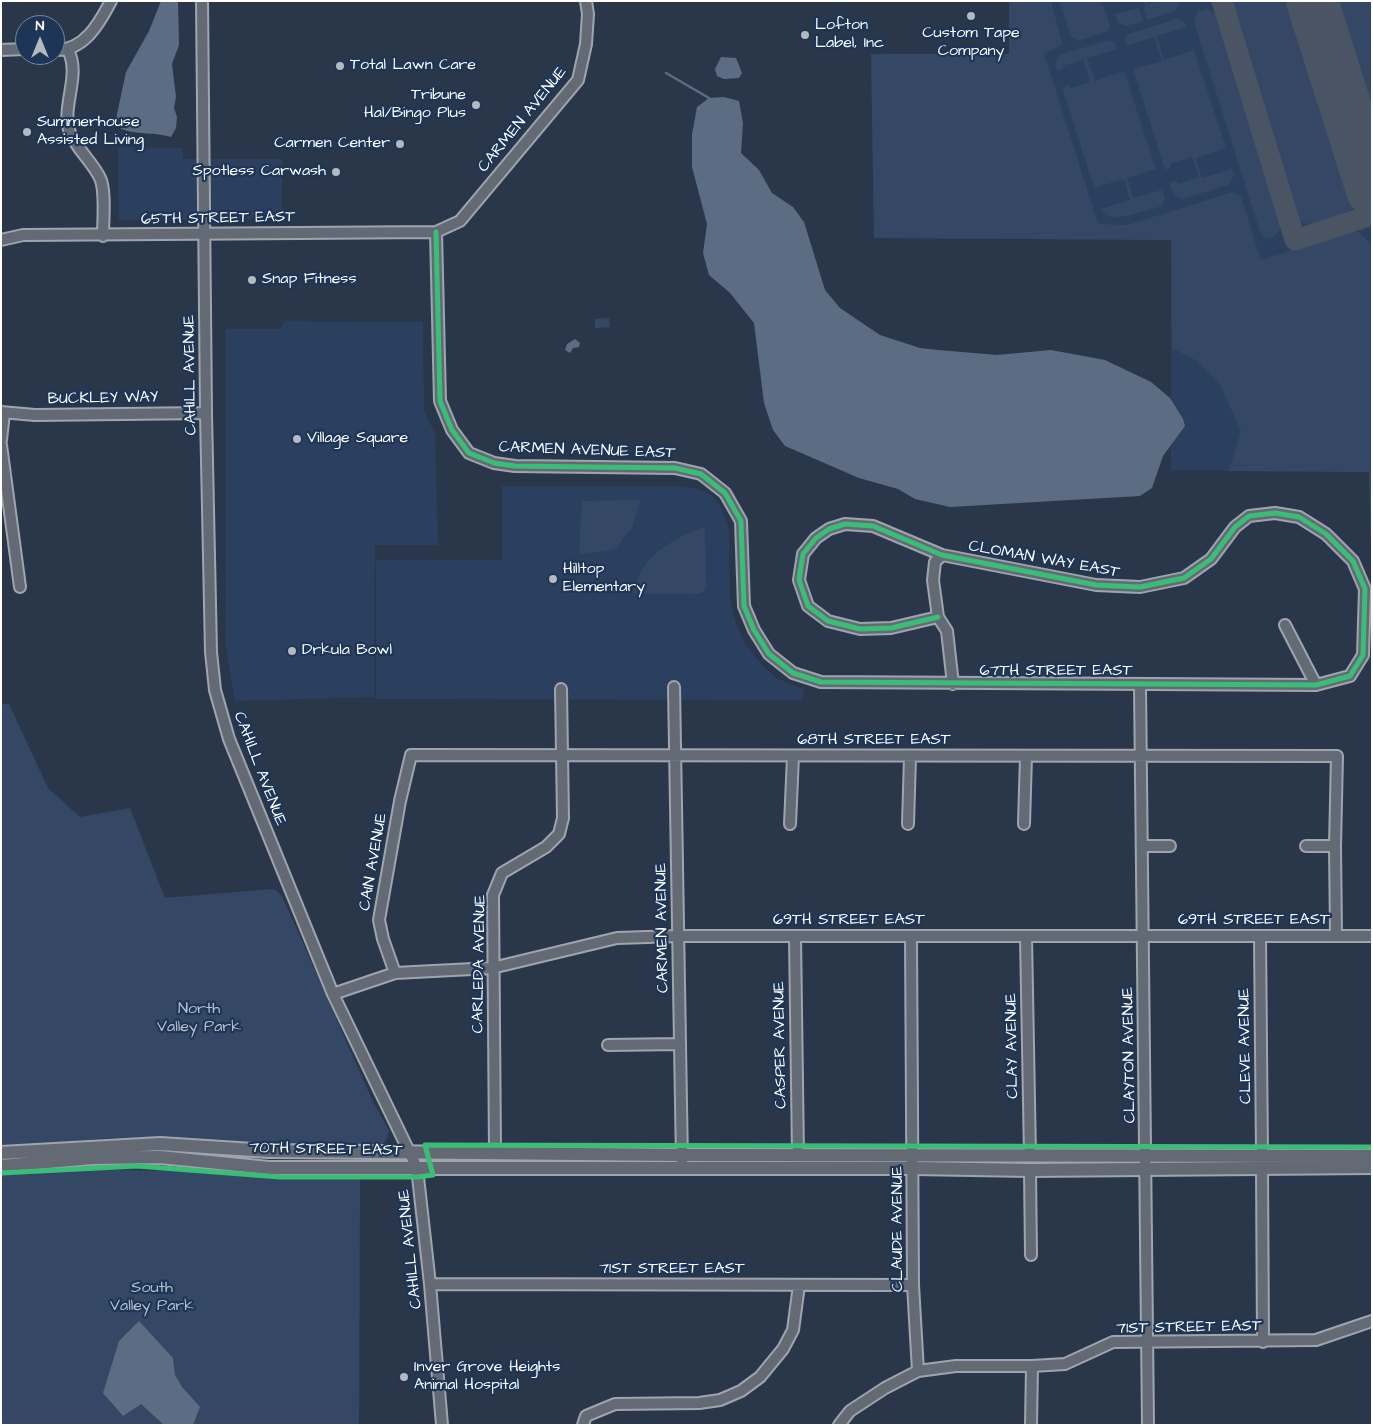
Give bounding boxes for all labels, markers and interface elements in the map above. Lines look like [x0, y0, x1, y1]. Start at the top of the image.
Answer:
marker: Custom Tape Company [965, 10, 977, 22]
north arrow [15, 15, 65, 65]
text: N [36, 16, 44, 36]
place label: Lofton Label, Inc [815, 16, 884, 54]
place label: Custom Tape Company [922, 24, 1020, 62]
marker: Lofton Label, Inc [799, 29, 811, 41]
place label: Total Lawn Care [350, 56, 476, 76]
marker: Total Lawn Care [334, 60, 346, 72]
street label: CARMEN AVENUE [475, 63, 571, 177]
place label: Tribune Hal/Bingo Plus [364, 86, 466, 124]
marker: Tribune Hal/Bingo Plus [470, 99, 482, 111]
place label: Summerhouse Assisted Living [37, 113, 144, 151]
marker: Summerhouse Assisted Living [21, 126, 33, 138]
place label: Carmen Center [274, 134, 390, 154]
marker: Carmen Center [394, 138, 406, 150]
place label: Spotless Carwash [192, 162, 326, 182]
marker: Spotless Carwash [330, 166, 342, 178]
street label: 65TH STREET EAST [141, 208, 295, 230]
place label: Snap Fitness [262, 270, 356, 290]
marker: Snap Fitness [246, 274, 258, 286]
street label: CAHILL AVENUE [180, 315, 202, 435]
street label: BUCKLEY WAY [47, 388, 159, 410]
place label: Village Square [307, 429, 408, 449]
marker: Village Square [291, 433, 303, 445]
street label: CARMEN AVENUE EAST [498, 438, 676, 464]
street label: CLOMAN WAY EAST [967, 537, 1121, 583]
place label: Hilltop Elementary [563, 560, 645, 598]
marker: Hilltop Elementary [547, 573, 559, 585]
place label: Drkula Bowl [302, 641, 392, 661]
marker: Drkula Bowl [286, 645, 298, 657]
street label: 67TH STREET EAST [980, 662, 1132, 682]
street label: CAHILL AVENUE [228, 709, 290, 829]
street label: 68TH STREET EAST [797, 731, 951, 751]
street label: CAIN AVENUE [356, 812, 392, 912]
street label: CARMEN AVENUE [652, 863, 674, 993]
street label: CARLEDA AVENUE [469, 894, 491, 1034]
street label: 69TH STREET EAST [773, 911, 925, 931]
street label: 69TH STREET EAST [1178, 911, 1330, 931]
street label: CASPER AVENUE [770, 981, 792, 1109]
street label: CLAYTON AVENUE [1119, 987, 1141, 1123]
street label: CLEVE AVENUE [1235, 988, 1257, 1104]
street label: CLAY AVENUE [1002, 993, 1024, 1099]
park label: North Valley Park [157, 1000, 241, 1038]
street label: 70TH STREET EAST [249, 1139, 403, 1161]
street label: CLAUDE AVENUE [889, 1166, 909, 1292]
street label: CAHILL AVENUE [395, 1188, 427, 1310]
street label: 71ST STREET EAST [599, 1260, 745, 1280]
park label: South Valley Park [110, 1279, 194, 1317]
street label: 71ST STREET EAST [1116, 1317, 1262, 1339]
place label: Inver Grove Heights Animal Hospital [414, 1358, 560, 1396]
marker: Inver Grove Heights Animal Hospital [398, 1371, 410, 1383]

